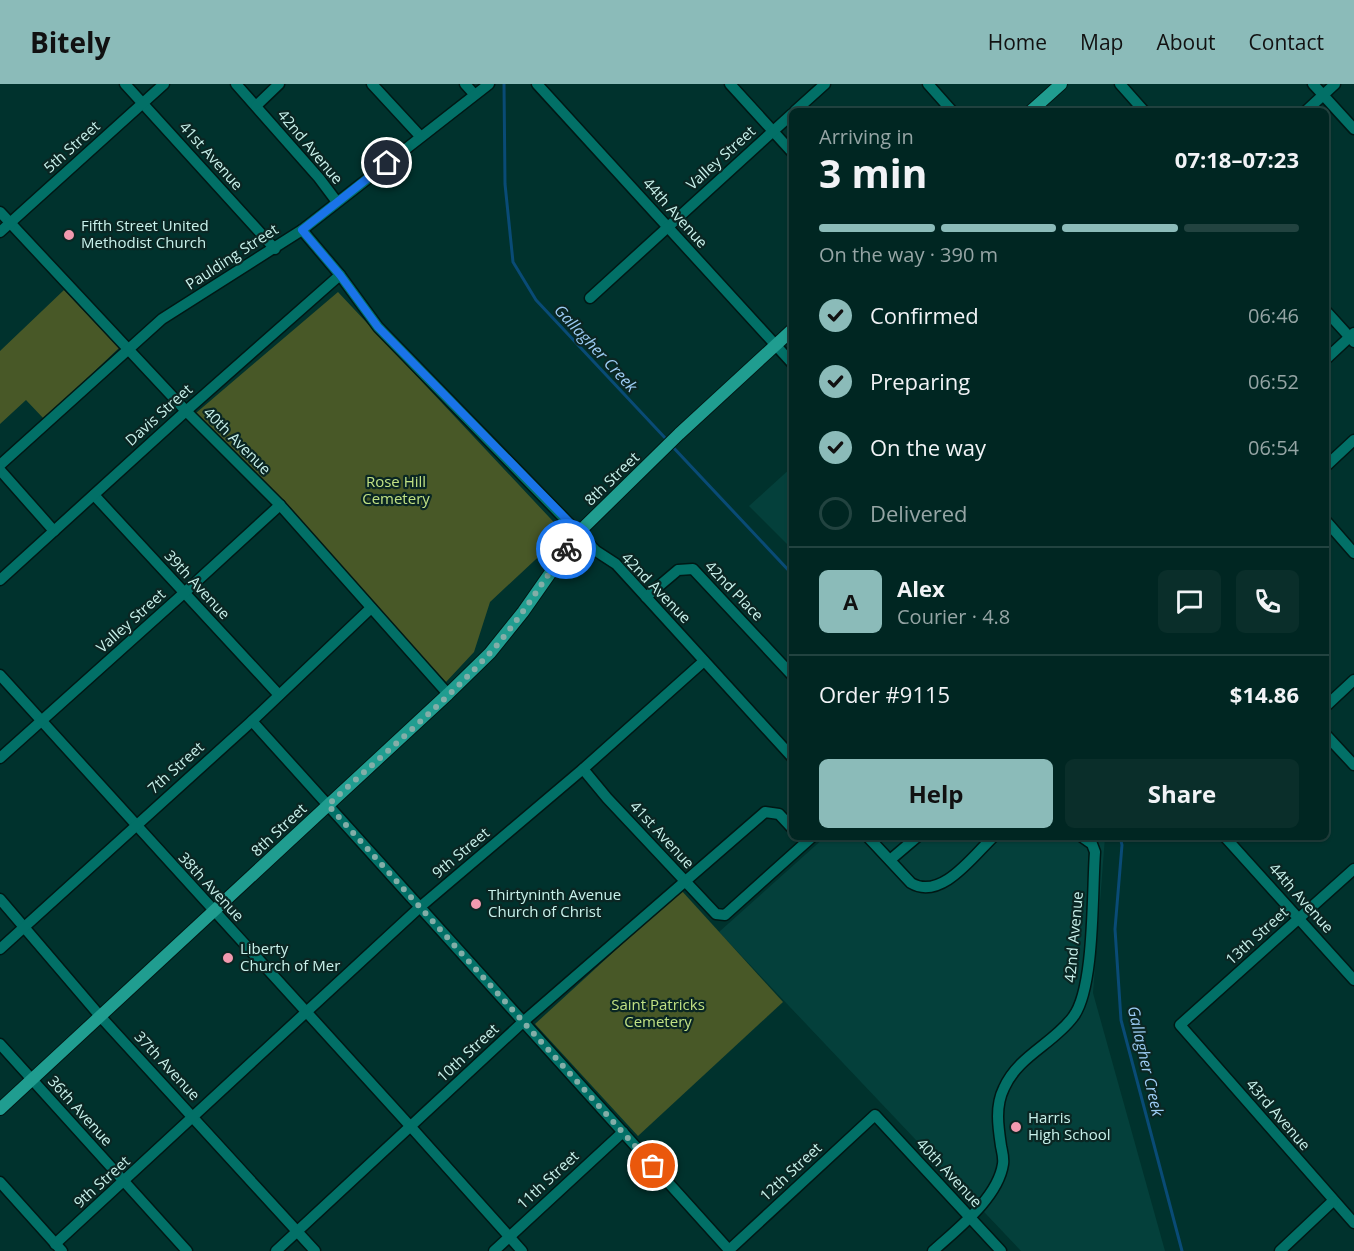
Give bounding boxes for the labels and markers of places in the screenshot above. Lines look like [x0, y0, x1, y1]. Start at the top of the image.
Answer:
pin [361, 137, 412, 188]
place label: Fifth Street United Methodist Church [81, 215, 209, 252]
marker: Fifth Street United Methodist Church [62, 228, 76, 242]
place label: Thirtyninth Avenue Church of Christ [488, 884, 621, 921]
marker: Thirtyninth Avenue Church of Christ [469, 897, 483, 911]
place label: Liberty Church of Mer [240, 938, 340, 975]
marker: Liberty Church of Mer [221, 951, 235, 965]
place label: Harris High School [1028, 1107, 1111, 1144]
marker: Harris High School [1009, 1120, 1023, 1134]
pin [627, 1140, 678, 1191]

